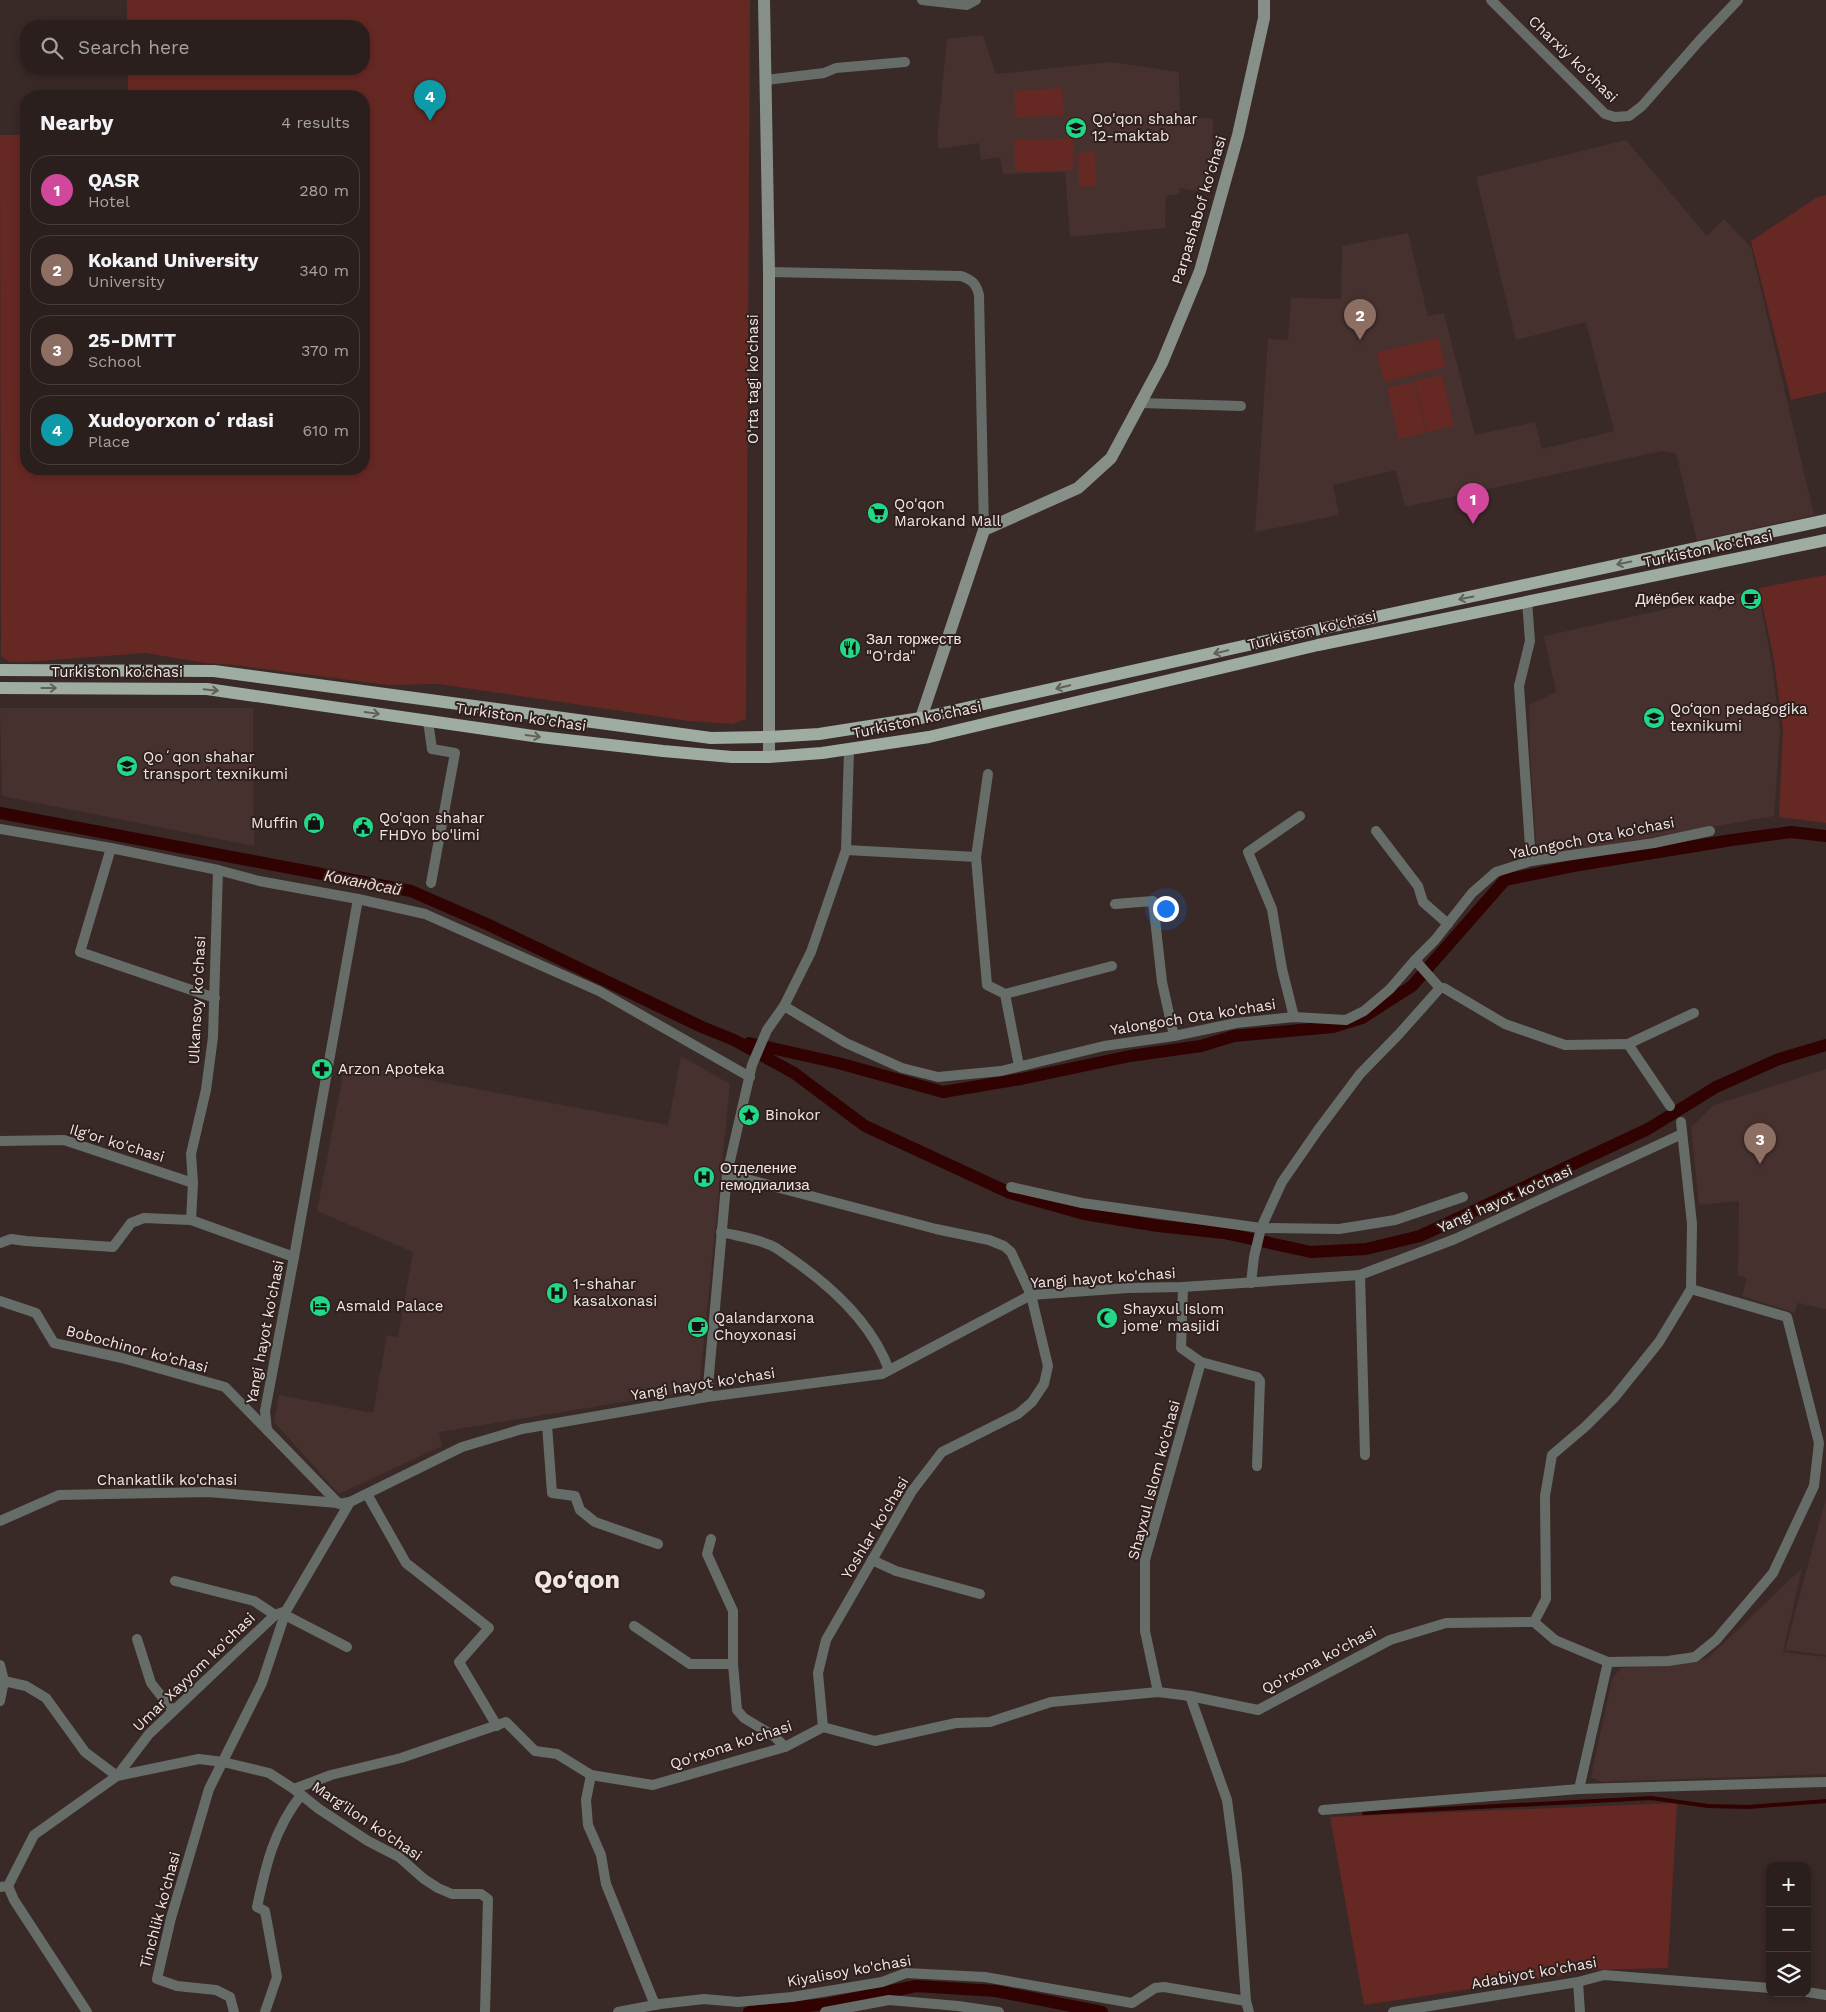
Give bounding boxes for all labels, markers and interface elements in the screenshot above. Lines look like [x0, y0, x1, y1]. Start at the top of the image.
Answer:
street label: Charxiy ko'chasi [1525, 12, 1621, 106]
search box [20, 20, 370, 75]
icon: search [38, 34, 66, 62]
text: Search here [78, 36, 189, 59]
pin: 4 [414, 80, 446, 121]
text: Nearby [40, 110, 113, 135]
place label: Qo'qon shahar 12-maktab [1092, 110, 1198, 145]
text: 4 results [281, 113, 350, 132]
school or university icon: Qo'qon shahar 12-maktab [1064, 116, 1088, 140]
street label: Parpashabof ko'chasi [1168, 134, 1230, 286]
text: QASR [88, 169, 140, 192]
text: 1 [54, 181, 60, 200]
text: 280 m [299, 181, 349, 200]
text: Hotel [88, 192, 130, 211]
text: Kokand University [88, 249, 259, 272]
text: 2 [52, 261, 62, 280]
text: 340 m [299, 261, 349, 280]
text: University [88, 272, 165, 291]
pin: 2 [1344, 299, 1376, 340]
street label: O'rta tagi ko'chasi [744, 314, 762, 444]
text: 25-DMTT [88, 329, 176, 352]
text: 3 [52, 341, 62, 360]
text: 370 m [301, 341, 349, 360]
text: School [88, 352, 141, 371]
text: Xudoyorxon oʻrdasi [88, 409, 274, 432]
text: 4 [52, 421, 62, 440]
text: 610 m [302, 421, 349, 440]
text: Place [88, 432, 130, 451]
pin: 1 [1457, 483, 1489, 524]
place label: Qo'qon Marokand Mall [894, 495, 1002, 530]
supermarket icon: Qo'qon Marokand Mall [866, 501, 890, 525]
street label: Turkiston ko'chasi [1642, 526, 1774, 572]
one-way arrow [1617, 559, 1633, 568]
cafe icon: Диёрбек кафе [1739, 587, 1763, 611]
place label: Диёрбек кафе [1635, 590, 1735, 608]
one-way arrow [1458, 594, 1474, 603]
street label: Turkiston ko'chasi [1246, 606, 1378, 654]
place label: Зал торжеств "O'rda" [866, 630, 961, 665]
restaurant icon: Зал торжеств "O'rda" [838, 636, 862, 660]
one-way arrow [1214, 647, 1230, 657]
street label: Turkiston ko'chasi [51, 663, 183, 681]
one-way arrow [40, 683, 56, 693]
one-way arrow [1055, 683, 1071, 692]
one-way arrow [203, 685, 219, 695]
street label: Turkiston ko'chasi [851, 697, 983, 743]
street label: Turkiston ko'chasi [454, 699, 588, 735]
place label: Qo‘qon pedagogika texnikumi [1670, 700, 1808, 735]
school or university icon: Qo‘qon pedagogika texnikumi [1642, 706, 1666, 730]
one-way arrow [364, 708, 380, 718]
one-way arrow [524, 731, 540, 741]
place label: Qoʻqon shahar transport texnikumi [143, 748, 288, 783]
school or university icon: Qoʻqon shahar transport texnikumi [115, 754, 139, 778]
place label: Qo'qon shahar FHDYo bo'limi [379, 809, 485, 844]
shop icon: Muffin [302, 811, 326, 835]
street label: Yalongoch Ota ko'chasi [1508, 813, 1676, 863]
place label: Muffin [251, 814, 298, 832]
public building icon: Qo'qon shahar FHDYo bo'limi [351, 815, 375, 839]
water label: Кокандсай [323, 866, 403, 899]
your location [1153, 896, 1179, 922]
street label: Ulkansoy ko'chasi [185, 935, 209, 1065]
street label: Yalongoch Ota ko'chasi [1109, 995, 1277, 1039]
pharmacy icon: Arzon Apoteka [310, 1057, 334, 1081]
place label: Arzon Apoteka [338, 1060, 445, 1078]
place icon: Binokor [737, 1103, 761, 1127]
place label: Binokor [765, 1106, 820, 1124]
street label: Ilg'or ko'chasi [67, 1120, 167, 1166]
pin: 3 [1744, 1123, 1776, 1164]
place label: Отделение гемодиализа [720, 1159, 810, 1194]
street label: Yangi hayot ko'chasi [1435, 1161, 1575, 1237]
hospital icon: Отделение гемодиализа [692, 1165, 716, 1189]
street label: Yangi hayot ko'chasi [242, 1259, 288, 1405]
street label: Yangi hayot ko'chasi [1030, 1264, 1176, 1292]
place label: 1-shahar kasalxonasi [573, 1275, 657, 1310]
hospital icon: 1-shahar kasalxonasi [545, 1281, 569, 1305]
hotel icon: Asmald Palace [308, 1294, 332, 1318]
place label: Asmald Palace [336, 1297, 443, 1315]
place label: Shayxul Islom jome' masjidi [1121, 1300, 1224, 1335]
mosque icon: Shayxul Islom jome' masjidi [1095, 1306, 1119, 1330]
place label: Qalandarxona Choyxonasi [714, 1309, 815, 1344]
cafe icon: Qalandarxona Choyxonasi [686, 1315, 710, 1339]
street label: Bobochinor ko'chasi [64, 1321, 210, 1377]
street label: Yangi hayot ko'chasi [630, 1364, 776, 1404]
street label: Shayxul Islom ko'chasi [1124, 1398, 1184, 1562]
street label: Chankatlik ko'chasi [97, 1471, 237, 1489]
street label: Yoshlar ko'chasi [837, 1474, 913, 1582]
district label: Qo‘qon [534, 1565, 620, 1594]
street label: Umar Xayyom ko'chasi [129, 1609, 259, 1735]
street label: Qo'rxona ko'chasi [1259, 1622, 1379, 1698]
street label: Qo'rxona ko'chasi [668, 1717, 794, 1773]
street label: Marg'ilon ko'chasi [309, 1778, 425, 1864]
street label: Tinchlik ko'chasi [136, 1850, 184, 1970]
map controls [1766, 1862, 1811, 1997]
button: + [1766, 1862, 1811, 1907]
button: − [1766, 1907, 1811, 1952]
street label: Kiyalisoy ko'chasi [785, 1951, 913, 1991]
button: layers [1766, 1952, 1811, 1997]
street label: Adabiyot ko'chasi [1470, 1953, 1598, 1993]

